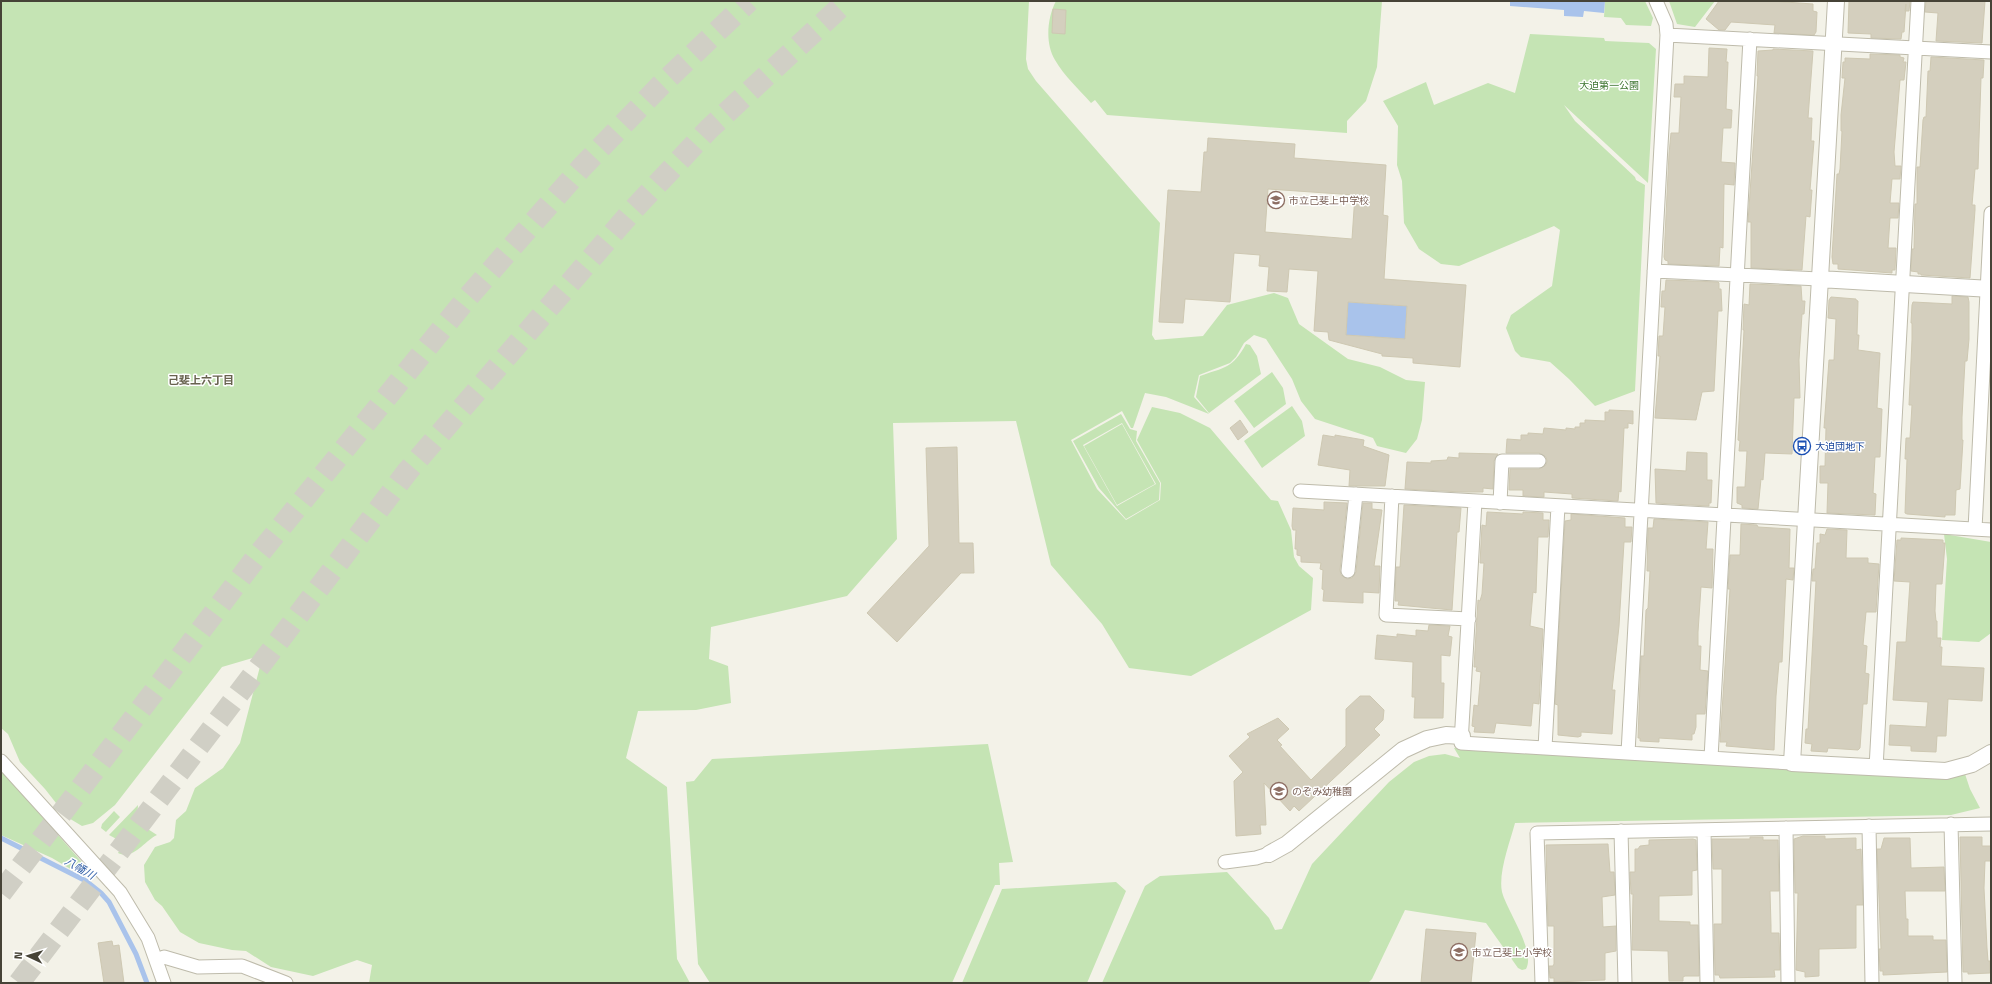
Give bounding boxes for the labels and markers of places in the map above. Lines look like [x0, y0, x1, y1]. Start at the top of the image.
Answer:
school or university icon: 市立己斐上中学校 [1266, 190, 1286, 210]
place label: 市立己斐上中学校 [1289, 193, 1369, 208]
bus stop icon: 大迫団地下 [1792, 436, 1812, 456]
place label: 大迫団地下 [1815, 439, 1865, 454]
school or university icon: のぞみ幼稚園 [1269, 781, 1289, 801]
place label: のぞみ幼稚園 [1292, 784, 1352, 799]
school or university icon: 市立己斐上小学校 [1449, 942, 1469, 962]
place label: 市立己斐上小学校 [1472, 945, 1552, 960]

